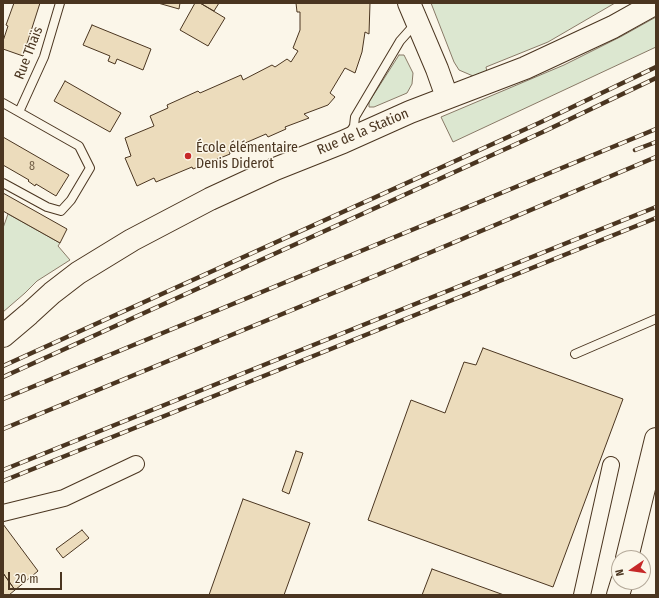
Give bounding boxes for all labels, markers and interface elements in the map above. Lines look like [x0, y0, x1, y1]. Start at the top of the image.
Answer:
street label: Rue Thaïs [11, 24, 47, 82]
street label: Rue de la Station [315, 105, 411, 159]
place label: École élémentaire Denis Diderot [196, 140, 298, 172]
marker: École élémentaire Denis Diderot [183, 151, 193, 161]
house number: 8 [29, 160, 35, 174]
north arrow [611, 550, 651, 590]
scale bar [10, 564, 64, 590]
text: N [613, 568, 627, 577]
text: 20 m [15, 572, 39, 586]

